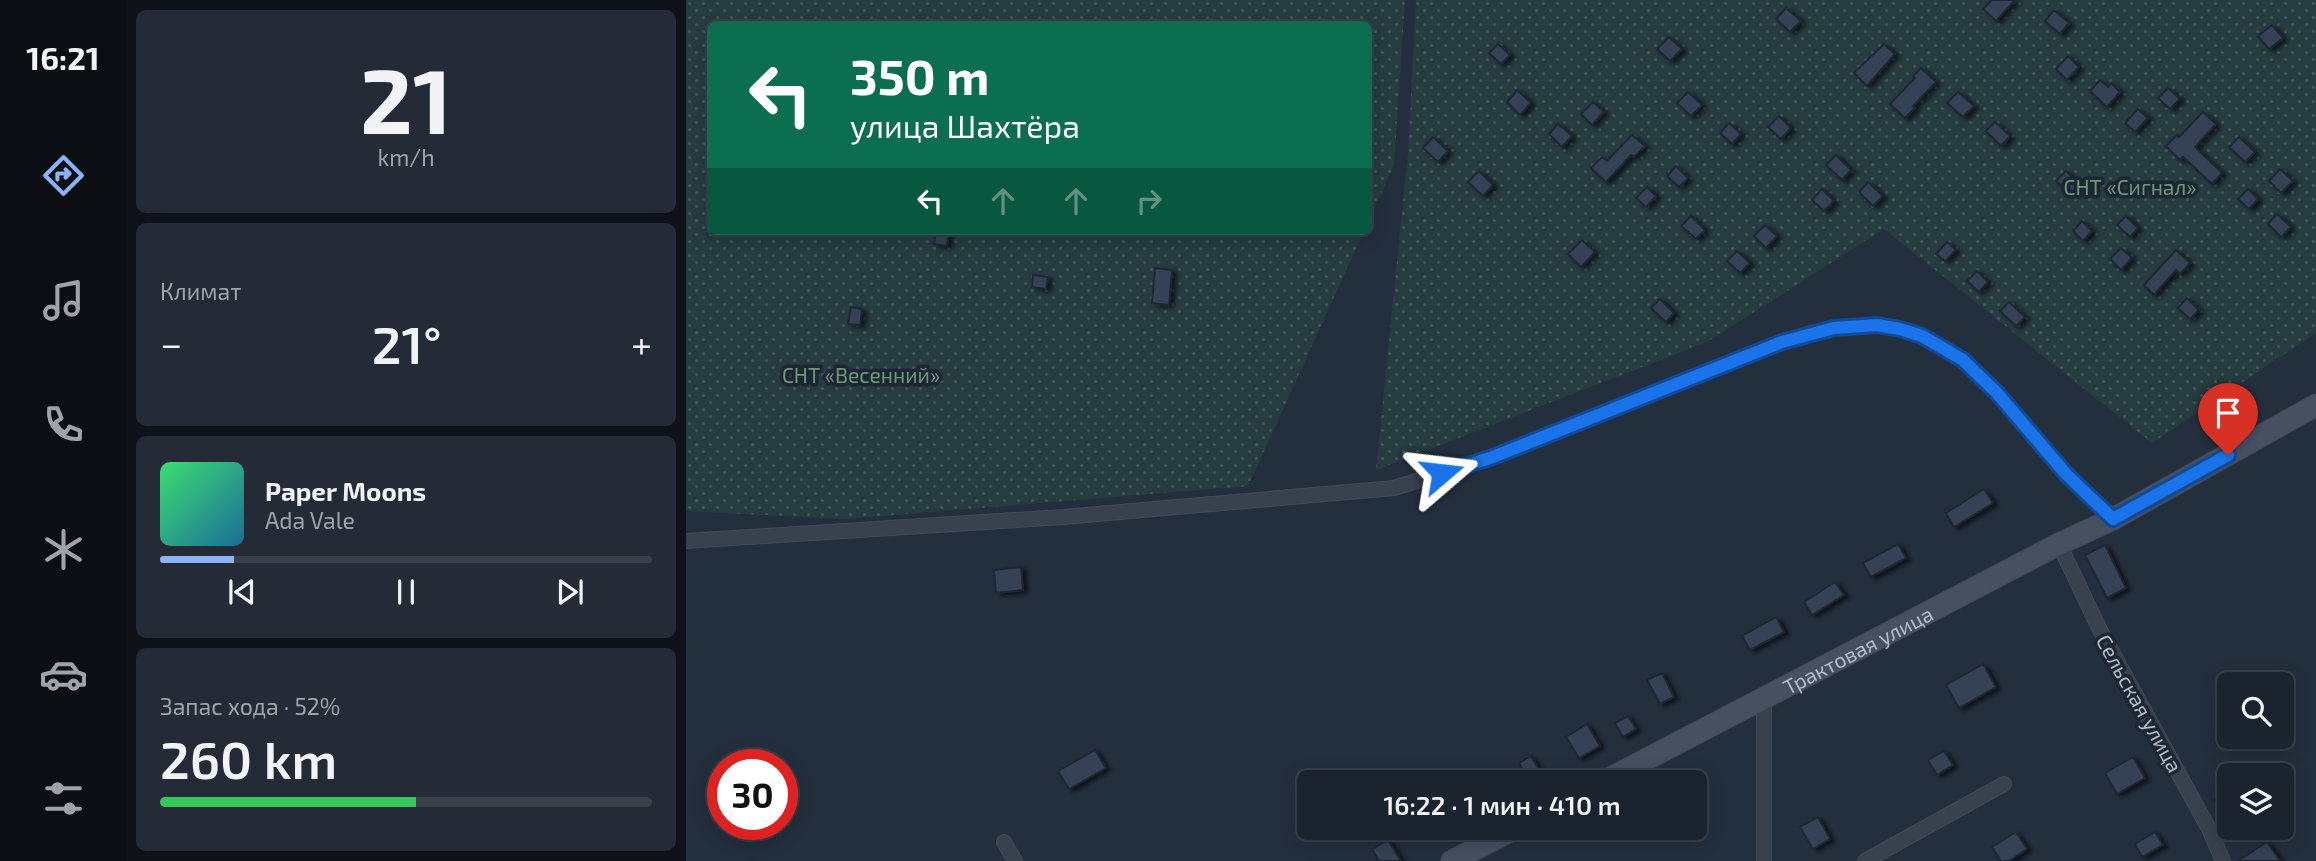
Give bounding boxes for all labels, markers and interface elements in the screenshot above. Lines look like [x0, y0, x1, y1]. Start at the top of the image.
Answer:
text: 16:21 [26, 38, 100, 76]
text: 21 [360, 43, 452, 152]
text: 350 m [850, 46, 990, 105]
icon: left [735, 49, 826, 140]
text: улица Шахтёра [850, 106, 1080, 144]
text: km/h [377, 143, 435, 171]
icon: directions [39, 151, 88, 200]
park label: СНТ «Сигнал» [2064, 174, 2196, 199]
icon: left [911, 182, 949, 220]
icon: ahead [984, 182, 1022, 220]
icon: ahead [1057, 182, 1095, 220]
icon: right [1130, 182, 1168, 220]
icon: music [39, 276, 88, 325]
text: Климат [160, 277, 241, 305]
text: 21° [372, 312, 442, 374]
text: − [160, 320, 182, 366]
text: + [631, 320, 652, 366]
park label: СНТ «Весенний» [782, 362, 940, 387]
pin [2198, 383, 2258, 455]
icon: arrive [2209, 394, 2247, 432]
icon: phone [39, 400, 88, 449]
position arrow [1405, 436, 1479, 510]
text: Paper Moons [265, 475, 426, 506]
text: Ada Vale [265, 506, 355, 534]
icon: climate [39, 525, 88, 574]
icon: previous [223, 573, 261, 611]
icon: pause [387, 573, 425, 611]
icon: next [551, 573, 589, 611]
street label: Трактовая улица [1778, 600, 1937, 699]
street label: Сельская улица [2091, 630, 2188, 777]
icon: car [39, 650, 88, 699]
map controls [2217, 672, 2294, 840]
button: search [2217, 672, 2294, 749]
text: Запас хода · 52% [160, 692, 340, 720]
text: 260 km [160, 727, 337, 789]
speed limit sign: 30 [707, 749, 798, 840]
button: layers [2217, 763, 2294, 840]
icon: filters [39, 774, 88, 823]
text: 16:22 · 1 мин · 410 m [1383, 789, 1621, 820]

